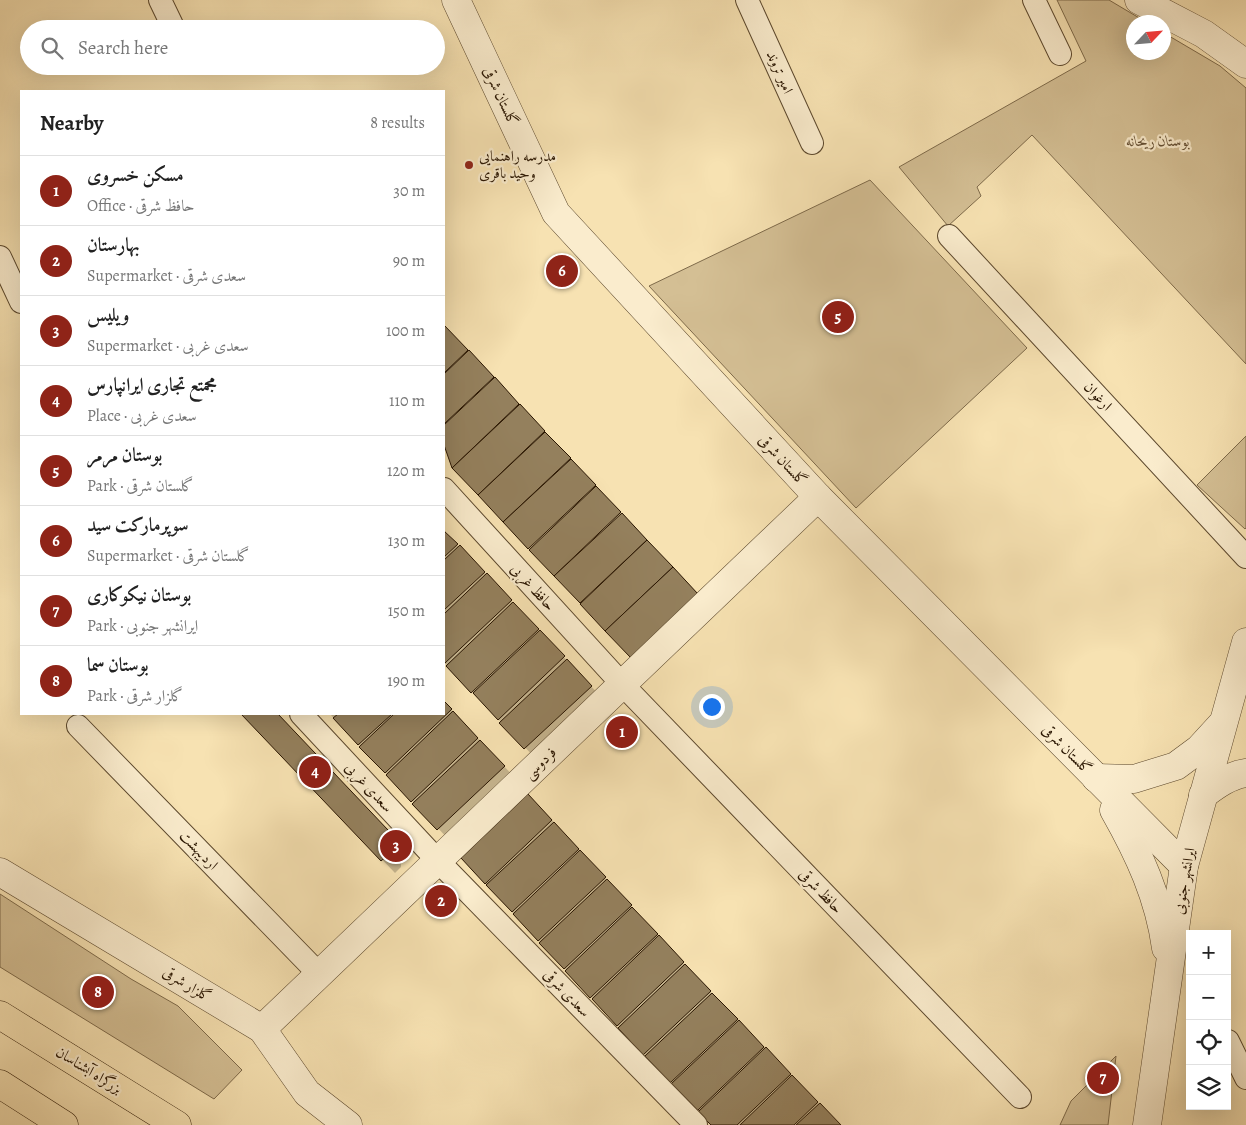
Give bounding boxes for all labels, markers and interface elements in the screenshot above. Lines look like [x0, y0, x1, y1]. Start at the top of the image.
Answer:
north arrow [1126, 15, 1171, 60]
search box [20, 20, 445, 75]
icon: search [38, 34, 66, 62]
text: Search here [78, 35, 168, 61]
street label: امیر تروند [762, 47, 798, 97]
street label: گلستان شرقی [479, 63, 523, 129]
text: Nearby [40, 109, 103, 137]
text: 8 results [370, 112, 425, 134]
park label: بوستان ریحانه [1126, 131, 1190, 151]
place label: مدرسه راهنمایی وحید باقری [479, 146, 556, 183]
marker: مدرسه راهنمایی وحید باقری [463, 159, 475, 171]
text: مسکن خسروی [87, 162, 184, 188]
text: 1 [53, 180, 59, 202]
text: 30 m [393, 180, 425, 202]
text: Office · حافظ شرقی [87, 195, 195, 217]
text: بهارستان [87, 232, 140, 258]
text: 2 [52, 250, 60, 272]
text: 90 m [393, 250, 425, 272]
pin: 6 [546, 252, 578, 290]
text: Supermarket · سعدی شرقی [87, 265, 246, 287]
pin: 5 [822, 298, 854, 336]
text: ویلیس [87, 302, 129, 328]
text: 3 [53, 320, 59, 342]
text: 100 m [386, 320, 425, 342]
text: Supermarket · سعدی غربی [87, 335, 249, 357]
text: مجمتع تجاری ایرانپارس [87, 372, 217, 398]
street label: ارغوان [1079, 377, 1117, 415]
text: 4 [52, 390, 60, 412]
text: 110 m [389, 390, 425, 412]
text: Place · سعدی غربی [87, 405, 197, 427]
street label: گلستان شرقی [754, 430, 812, 490]
text: بوستان مرمر [87, 442, 162, 468]
text: 5 [53, 460, 59, 482]
text: 120 m [387, 460, 425, 482]
text: Park · گلستان شرقی [87, 475, 194, 497]
text: سوپرمارکت سید [87, 512, 189, 538]
text: 6 [52, 530, 60, 552]
text: 130 m [388, 530, 425, 552]
text: Supermarket · گلستان شرقی [87, 545, 250, 567]
street label: حافظ غربی [505, 559, 560, 616]
text: بوستان نیکوکاری [87, 582, 191, 608]
text: 7 [53, 600, 59, 622]
text: 150 m [388, 600, 425, 622]
text: Park · ایرانشهر جنوبی [87, 615, 198, 637]
text: بوستان سما [87, 652, 149, 678]
text: 8 [52, 670, 60, 692]
text: 190 m [387, 670, 425, 692]
text: Park · گلزار شرقی [87, 685, 183, 707]
your location [699, 694, 725, 720]
pin: 1 [606, 713, 638, 751]
street label: گلستان شرقی [1038, 720, 1096, 778]
street label: فردوسی [519, 742, 561, 784]
pin: 4 [299, 753, 331, 791]
street label: سعدی غربی [340, 757, 397, 817]
street label: اردیبهشت [175, 826, 223, 874]
pin: 3 [380, 827, 412, 865]
street label: ایرانشهر جنوبی [1168, 846, 1201, 916]
street label: حافظ شرقی [795, 864, 847, 918]
pin: 2 [425, 882, 457, 920]
map controls [1186, 930, 1231, 1110]
button: + [1186, 930, 1231, 975]
street label: گلزار شرقی [159, 962, 215, 1006]
street label: سعدی شرقی [539, 965, 595, 1021]
pin: 8 [82, 973, 114, 1011]
button: − [1186, 975, 1231, 1020]
button: locate [1186, 1020, 1231, 1065]
street label: بزرگراه آبشناسان [52, 1042, 126, 1098]
pin: 7 [1087, 1059, 1119, 1097]
button: layers [1186, 1065, 1231, 1110]

